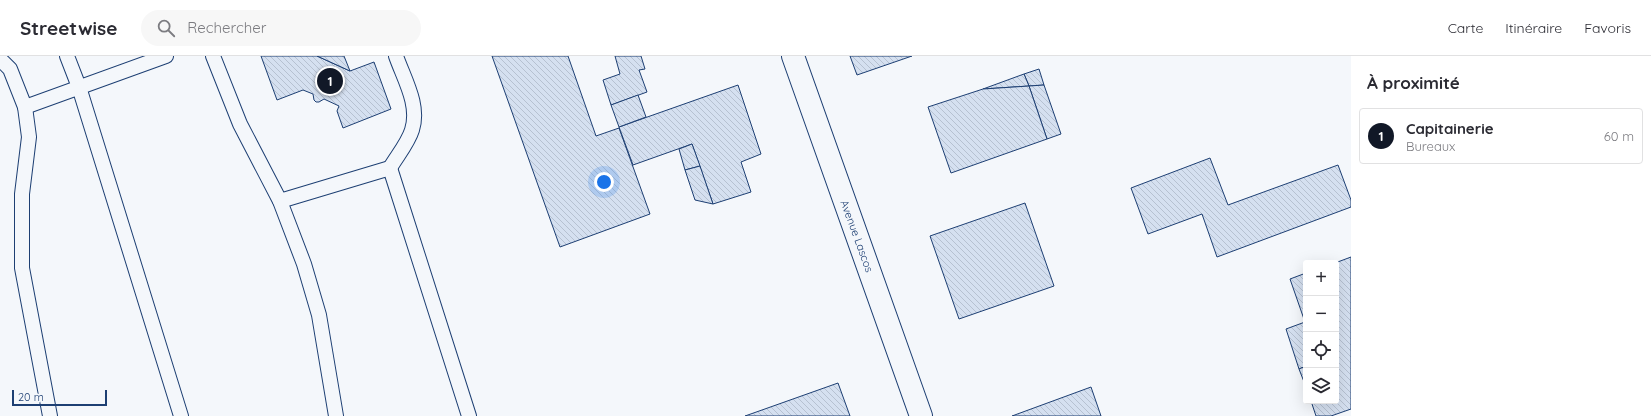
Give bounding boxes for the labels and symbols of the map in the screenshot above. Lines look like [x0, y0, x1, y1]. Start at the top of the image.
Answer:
pin: 1 [317, 66, 343, 96]
your location [594, 172, 614, 192]
street label: Avenue Lascos [837, 198, 877, 274]
scale bar [12, 388, 107, 407]

